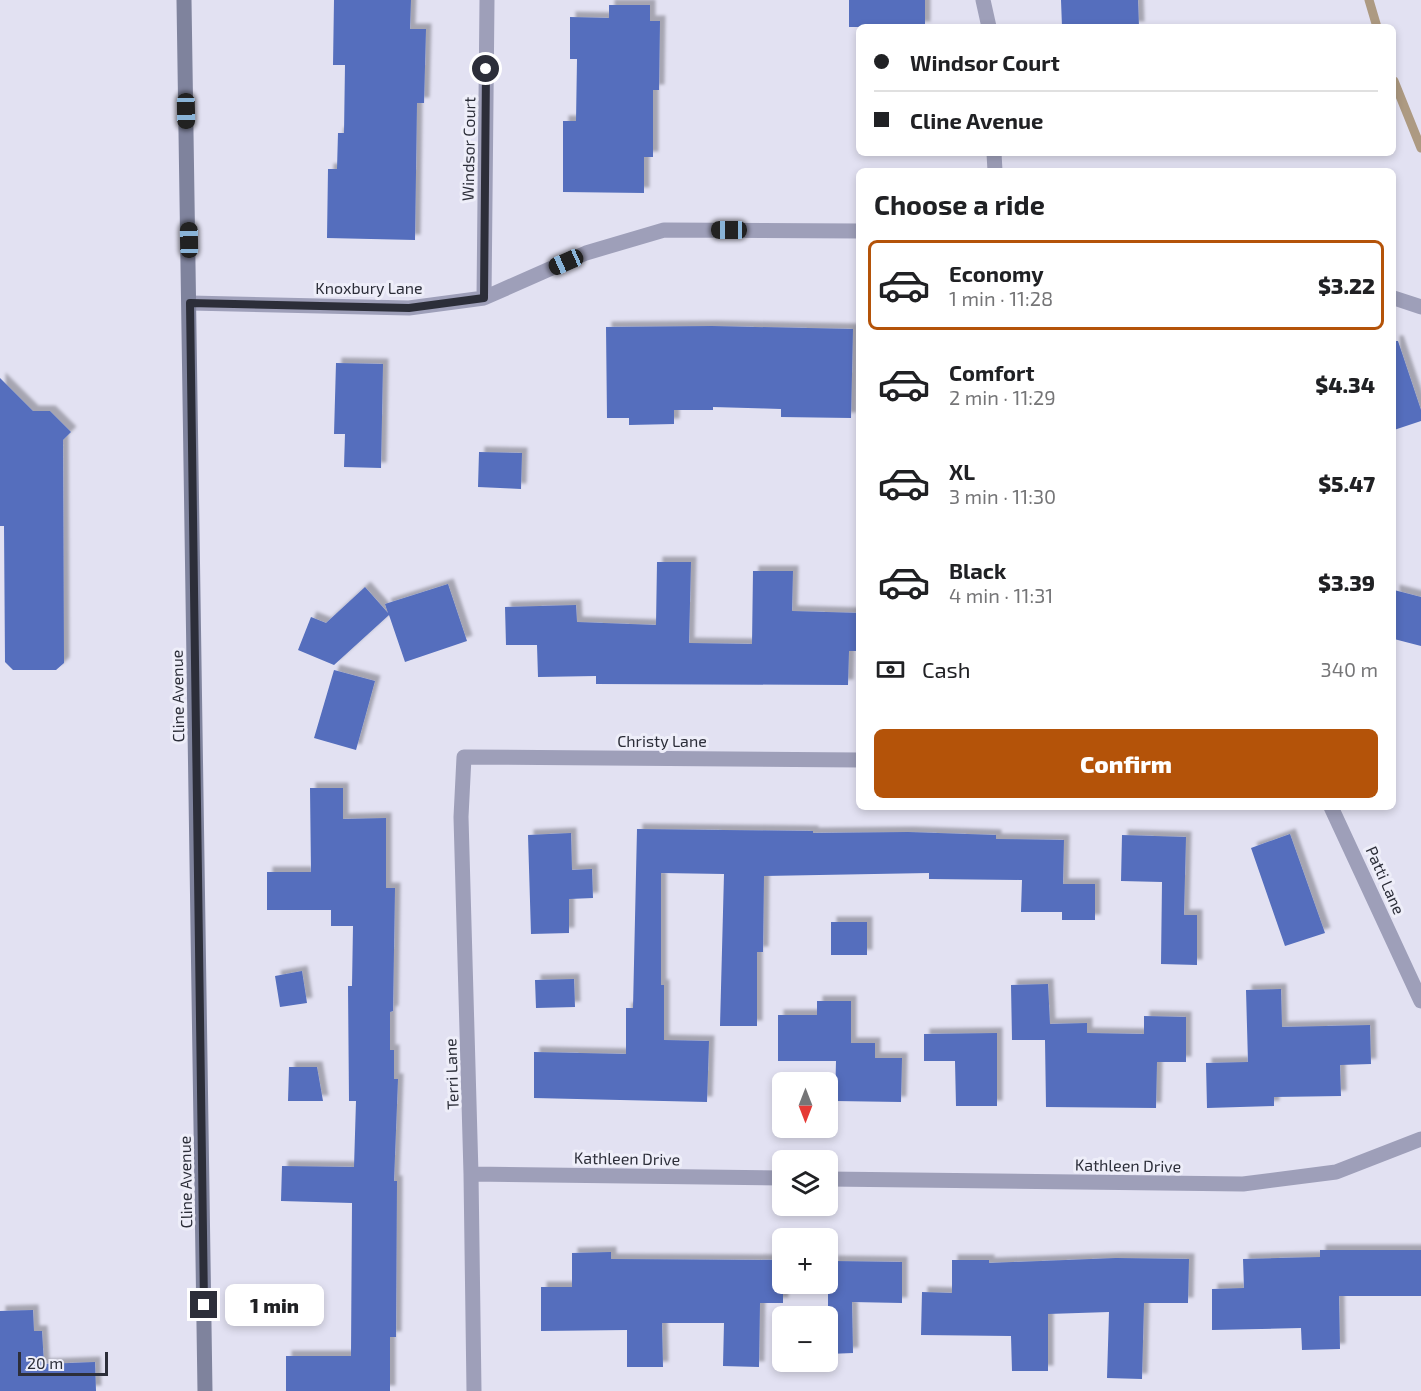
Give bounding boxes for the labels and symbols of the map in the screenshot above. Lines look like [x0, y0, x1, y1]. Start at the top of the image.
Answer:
route start [472, 55, 499, 82]
car [177, 93, 195, 129]
street label: Windsor Court [458, 97, 478, 201]
car [711, 221, 747, 239]
car [180, 222, 198, 258]
car [546, 246, 586, 278]
street label: Knoxbury Lane [315, 278, 423, 297]
street label: Cline Avenue [167, 650, 187, 742]
street label: Christy Lane [617, 731, 707, 750]
street label: Patti Lane [1363, 843, 1409, 917]
street label: Terri Lane [440, 1038, 462, 1110]
north arrow [772, 1072, 838, 1138]
street label: Cline Avenue [175, 1136, 195, 1228]
street label: Kathleen Drive [574, 1148, 680, 1168]
street label: Kathleen Drive [1075, 1155, 1181, 1175]
callout: 1 min [225, 1284, 324, 1326]
route end [190, 1291, 217, 1318]
scale bar [18, 1349, 108, 1376]

